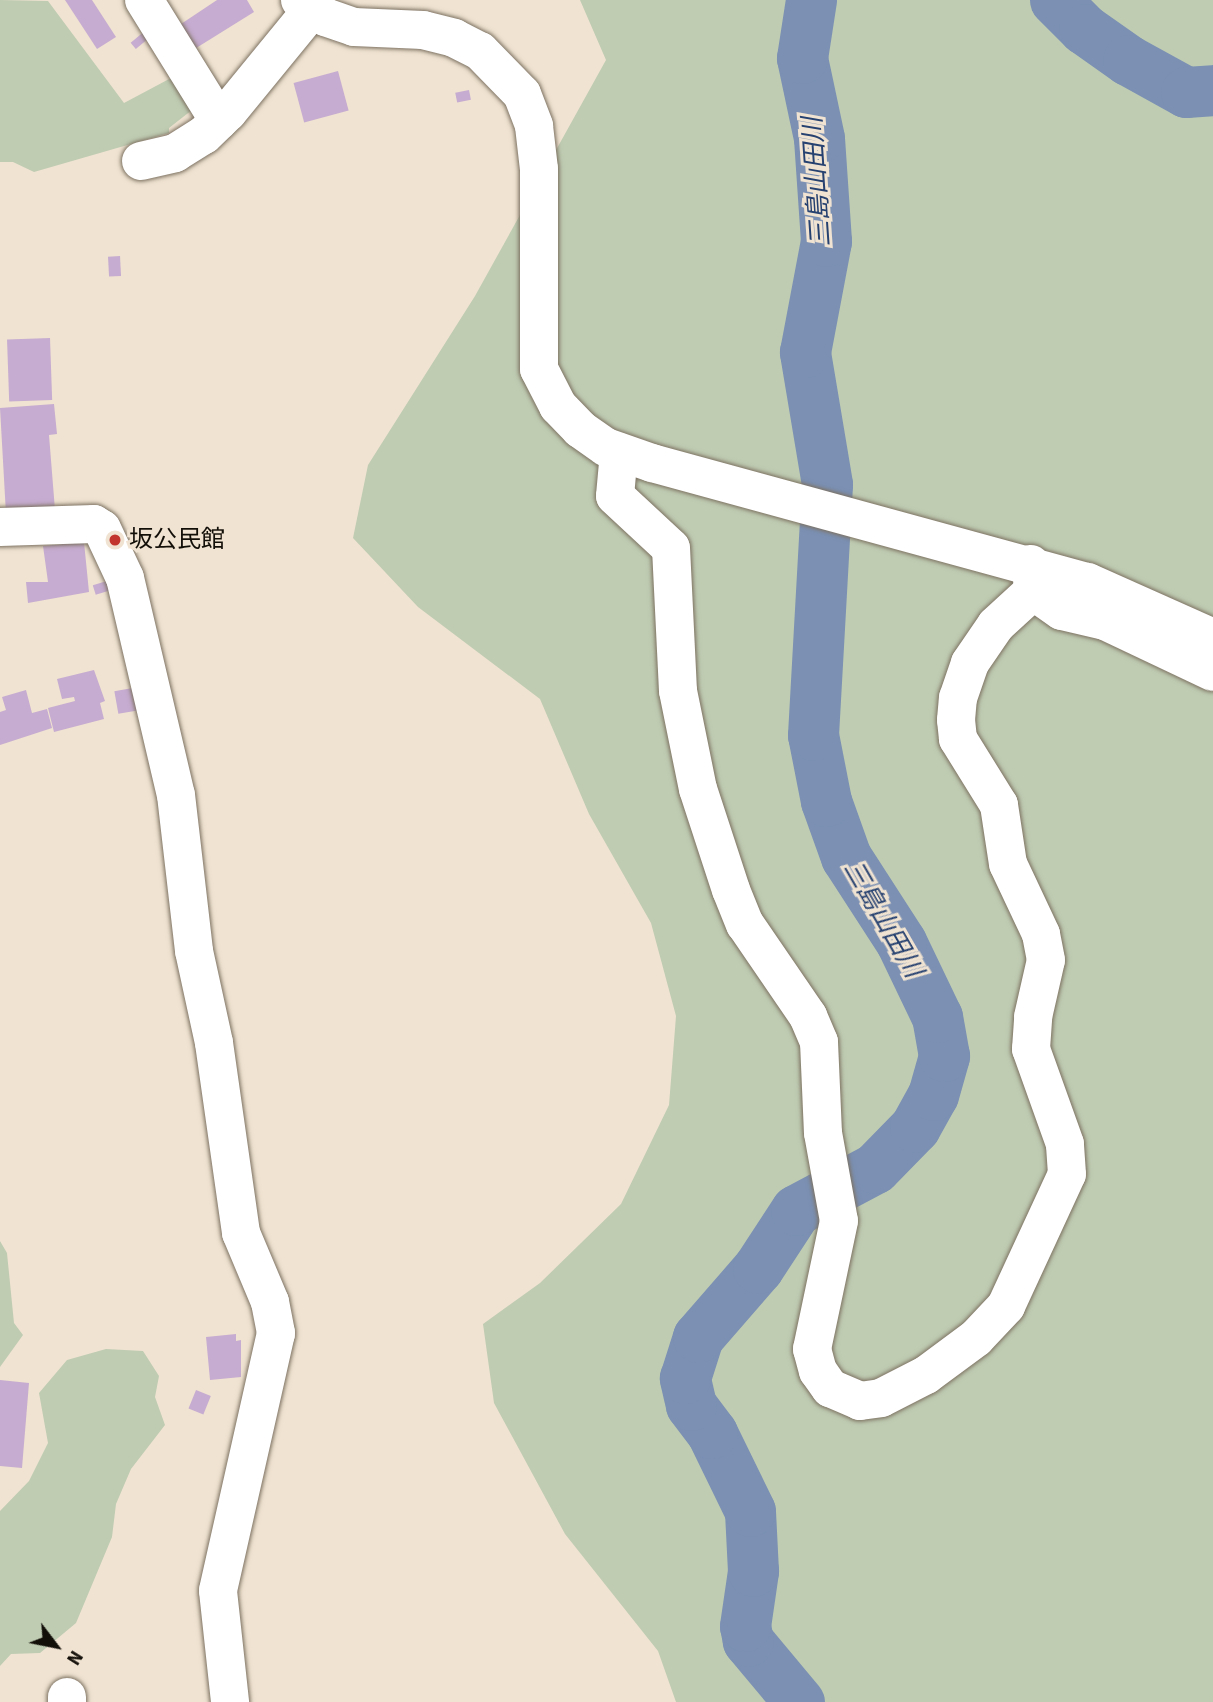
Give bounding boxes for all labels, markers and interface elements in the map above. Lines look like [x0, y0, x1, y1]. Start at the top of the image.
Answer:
water label: 三島山田川 [797, 116, 837, 248]
place label: 坂公民館 [129, 526, 225, 554]
marker: 坂公民館 [107, 532, 123, 548]
water label: 三島山田川 [837, 855, 929, 983]
north arrow [21, 1611, 91, 1681]
text: N [59, 1645, 89, 1670]

